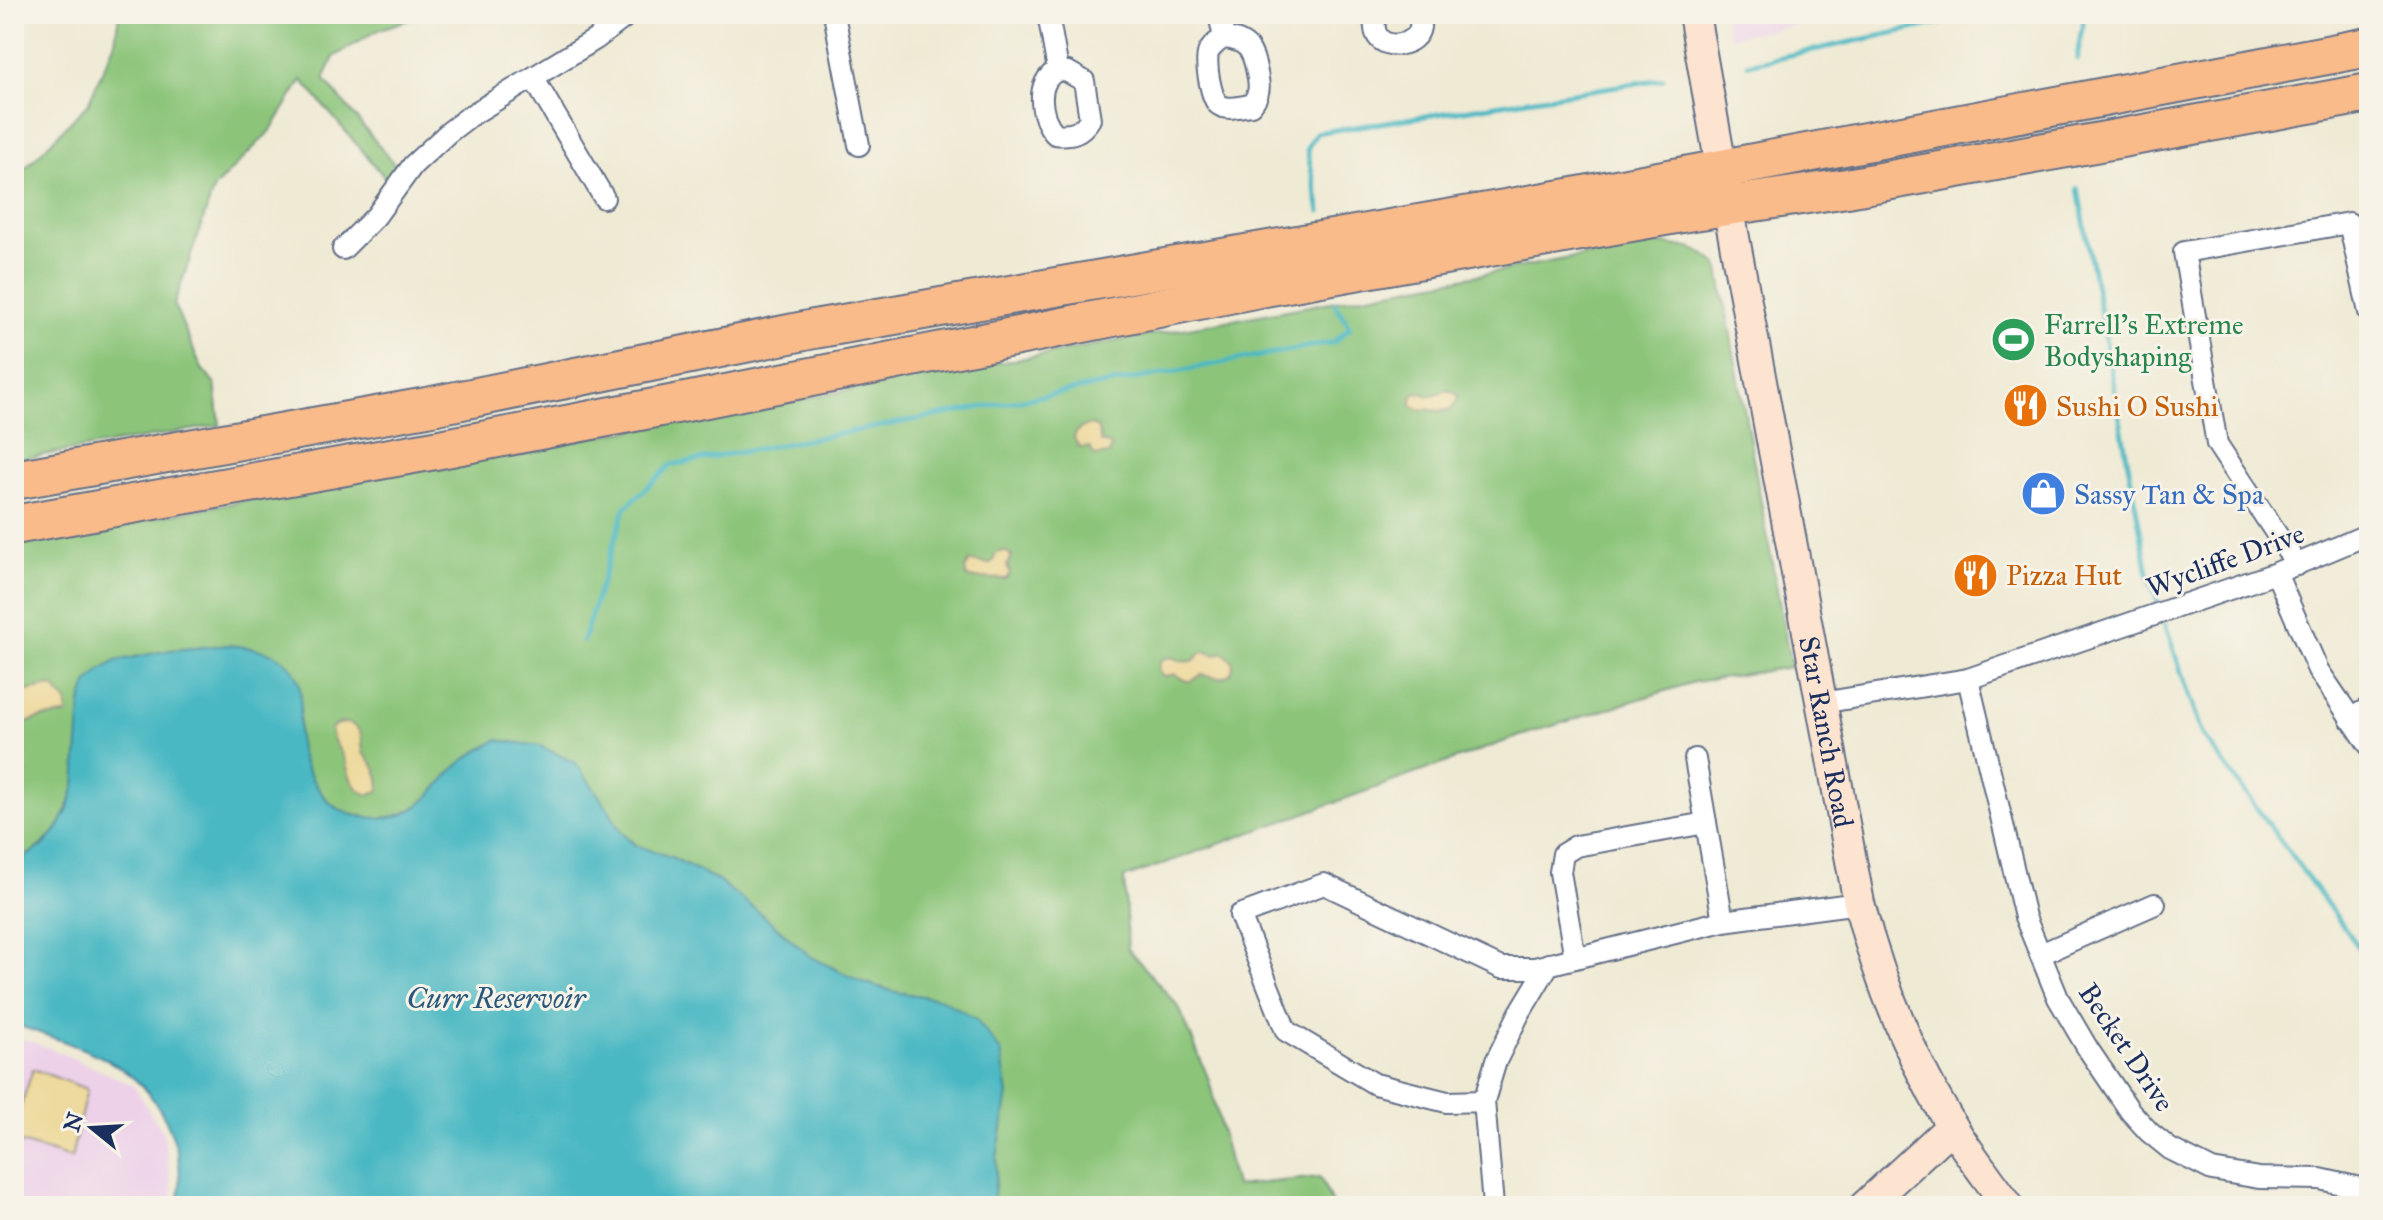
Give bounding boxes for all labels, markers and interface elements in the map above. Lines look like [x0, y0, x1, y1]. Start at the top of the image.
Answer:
place label: Farrell's Extreme Bodyshaping [2044, 307, 2244, 374]
sports icon: Farrell's Extreme Bodyshaping [1989, 316, 2037, 364]
restaurant icon: Sushi O Sushi [2001, 382, 2049, 430]
place label: Sushi O Sushi [2056, 389, 2219, 424]
shop icon: Sassy Tan & Spa [2019, 470, 2067, 518]
place label: Sassy Tan & Spa [2074, 477, 2264, 512]
street label: Wycliffe Drive [2141, 516, 2309, 605]
restaurant icon: Pizza Hut [1951, 551, 1999, 599]
place label: Pizza Hut [2006, 558, 2122, 593]
street label: Star Ranch Road [1791, 633, 1861, 831]
street label: Becket Drive [2071, 977, 2182, 1118]
water label: Curr Reservoir [406, 980, 587, 1016]
north arrow [52, 1088, 132, 1168]
text: N [58, 1109, 89, 1135]

